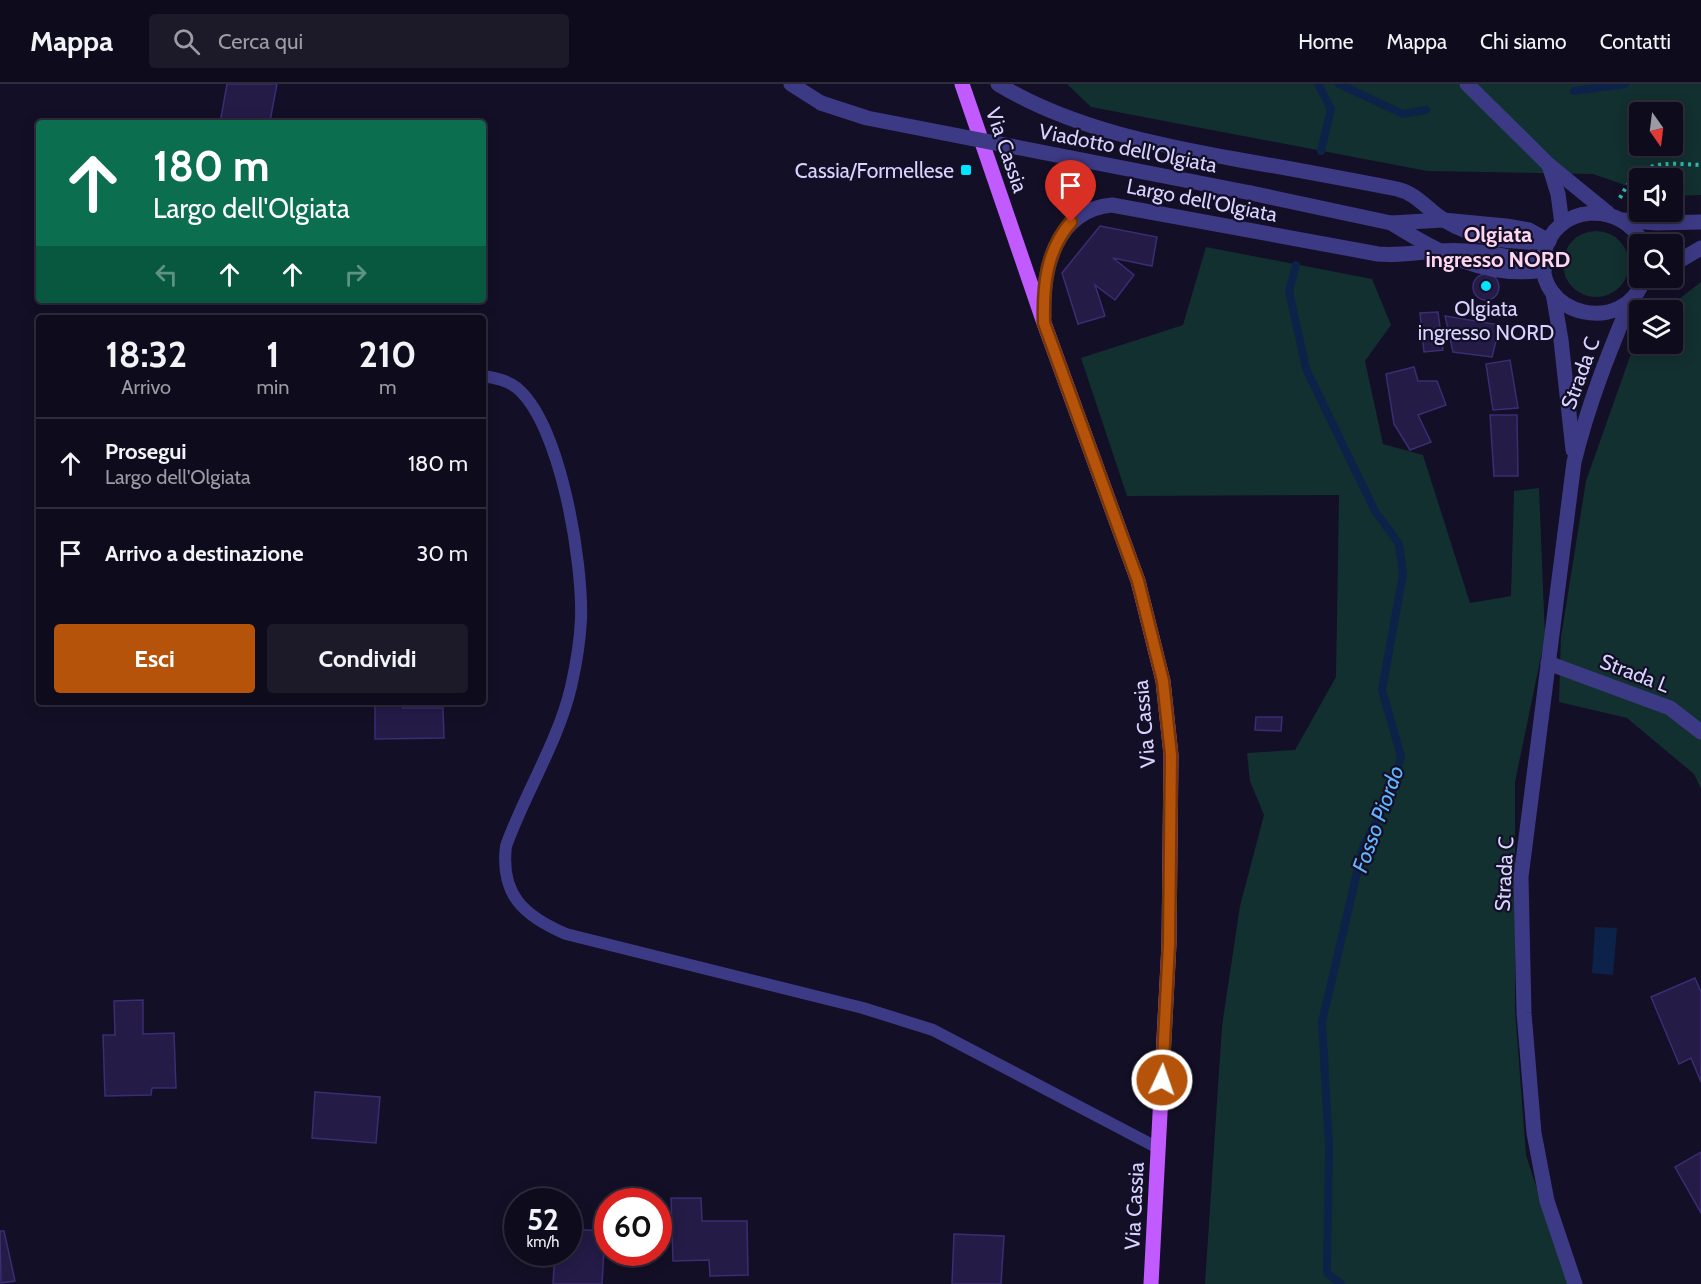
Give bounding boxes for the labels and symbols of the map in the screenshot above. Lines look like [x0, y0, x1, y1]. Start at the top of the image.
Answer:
north arrow [1629, 102, 1683, 156]
street label: Via Cassia [981, 104, 1033, 196]
street label: Viadotto dell'Olgiata [1037, 118, 1219, 178]
place label: Cassia/Formellese [795, 158, 954, 183]
pin [1045, 160, 1096, 222]
marker: Cassia/Formellese [959, 163, 973, 177]
street label: Largo dell'Olgiata [1125, 173, 1279, 227]
district label: Olgiata ingresso NORD [1426, 221, 1571, 273]
marker: Olgiata ingresso NORD [1479, 279, 1493, 293]
place label: Olgiata ingresso NORD [1418, 296, 1554, 345]
street label: Strada C [1555, 333, 1605, 413]
street label: Strada L [1597, 648, 1674, 698]
street label: Via Cassia [1128, 679, 1160, 769]
water label: Fosso Piordo [1346, 762, 1410, 876]
street label: Strada C [1490, 836, 1518, 912]
position arrow [1130, 1048, 1194, 1112]
street label: Via Cassia [1119, 1161, 1149, 1251]
speed limit sign: 60 [594, 1188, 672, 1266]

